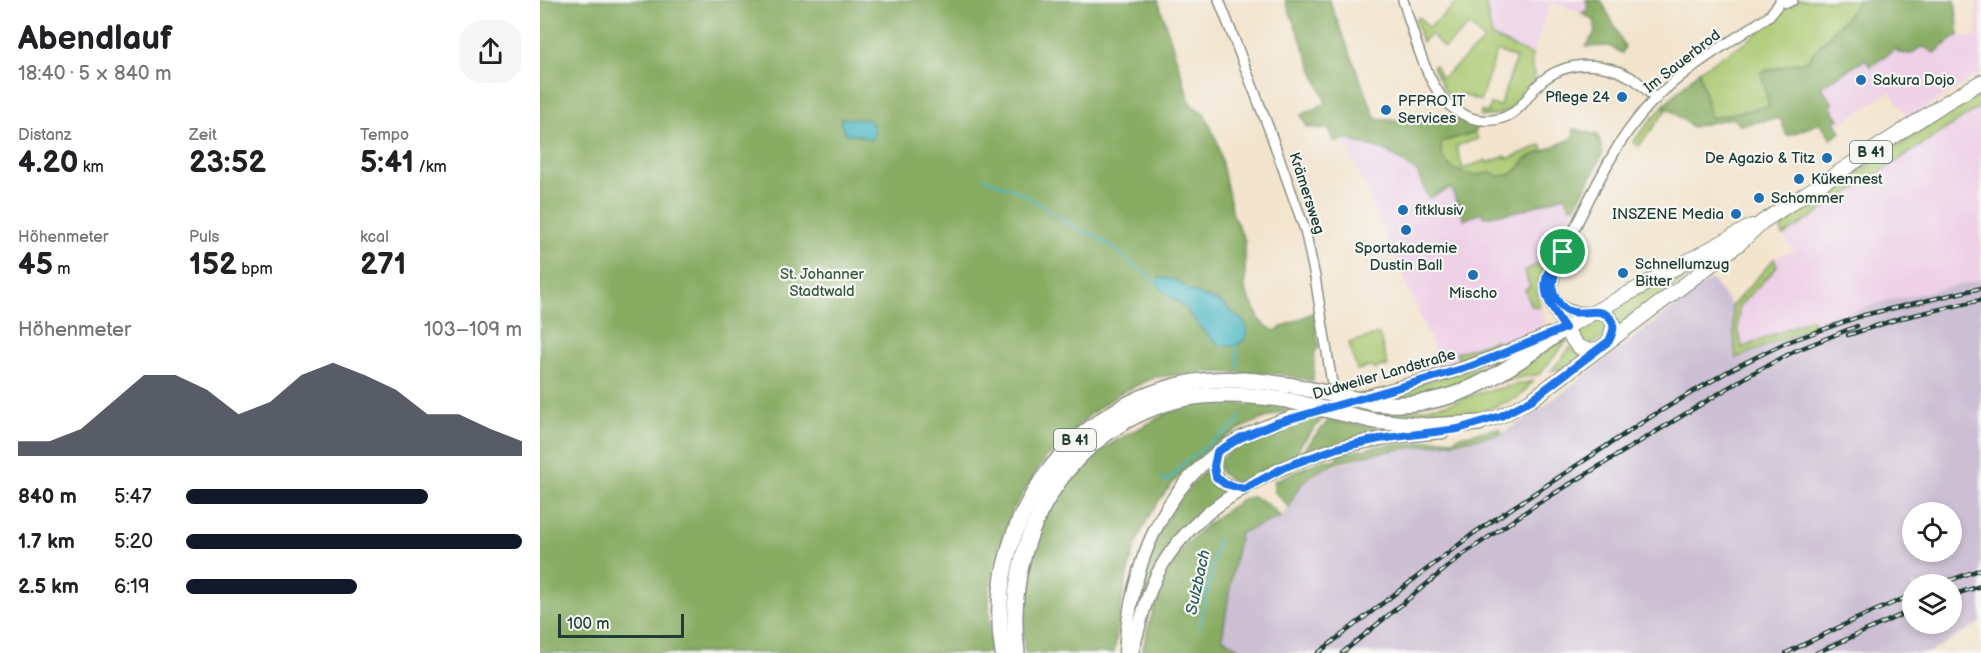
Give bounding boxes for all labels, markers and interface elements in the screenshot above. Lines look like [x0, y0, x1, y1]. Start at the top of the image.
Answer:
text: Abendlauf [18, 19, 172, 59]
button: share [459, 20, 522, 83]
street label: Im Sauerbrod [1640, 26, 1724, 97]
text: 18:40 · 5 × 840 m [18, 62, 172, 86]
place label: Sakura Dojo [1873, 71, 1955, 90]
marker: Sakura Dojo [1854, 73, 1868, 87]
place label: Pflege 24 [1545, 88, 1610, 107]
marker: Pflege 24 [1615, 90, 1629, 104]
place label: PFPRO IT Services [1398, 92, 1466, 128]
marker: PFPRO IT Services [1379, 103, 1393, 117]
text: Distanz [18, 126, 72, 145]
text: Zeit [189, 126, 217, 145]
text: Tempo [360, 126, 409, 145]
road number: B 41 [1850, 141, 1892, 163]
text: 4.20 [18, 145, 78, 181]
text: 23:52 [189, 145, 266, 181]
text: 5:41 [360, 145, 414, 181]
place label: De Agazio & Titz [1705, 149, 1816, 168]
street label: Krämersweg [1284, 150, 1329, 236]
marker: De Agazio & Titz [1820, 151, 1834, 165]
text: km [78, 158, 104, 177]
text: /km [414, 158, 447, 177]
place label: Kükennest [1811, 170, 1883, 189]
marker: Kükennest [1792, 172, 1806, 186]
place label: Schommer [1771, 189, 1845, 208]
marker: Schommer [1752, 191, 1766, 205]
place label: fitklusiv [1415, 201, 1464, 220]
marker: fitklusiv [1396, 203, 1410, 217]
place label: INSZENE Media [1612, 205, 1724, 224]
marker: INSZENE Media [1729, 207, 1743, 221]
marker: Sportakademie Dustin Ball [1399, 223, 1413, 237]
pin [1537, 226, 1588, 277]
text: Höhenmeter [18, 228, 108, 247]
text: Puls [189, 228, 219, 247]
text: kcal [360, 228, 389, 247]
icon: arrive [1546, 235, 1579, 268]
place label: Sportakademie Dustin Ball [1355, 239, 1457, 275]
text: 45 [18, 247, 53, 283]
text: 152 [189, 247, 237, 283]
text: 271 [360, 247, 406, 283]
place label: Schnellumzug Bitter [1635, 255, 1729, 291]
text: m [53, 260, 71, 279]
text: bpm [237, 260, 273, 279]
park label: St. Johanner Stadtwald [780, 265, 865, 301]
marker: Schnellumzug Bitter [1616, 266, 1630, 280]
marker: Mischo [1466, 268, 1480, 282]
place label: Mischo [1449, 284, 1497, 303]
text: Höhenmeter [18, 318, 131, 342]
text: 103–109 m [424, 318, 522, 342]
street label: Dudweiler Landstraße [1310, 345, 1458, 404]
road number: B 41 [1054, 429, 1096, 451]
text: 840 m [18, 485, 77, 509]
text: 5:47 [114, 485, 152, 509]
map controls [1902, 502, 1962, 634]
button: locate [1902, 502, 1962, 562]
text: 1.7 km [18, 530, 75, 554]
text: 5:20 [114, 530, 153, 554]
water label: Sulzbach [1182, 548, 1215, 616]
button: layers [1902, 574, 1962, 634]
text: 2.5 km [18, 575, 79, 599]
text: 6:19 [114, 575, 150, 599]
scale bar [558, 611, 684, 638]
text: 100 m [567, 615, 610, 634]

